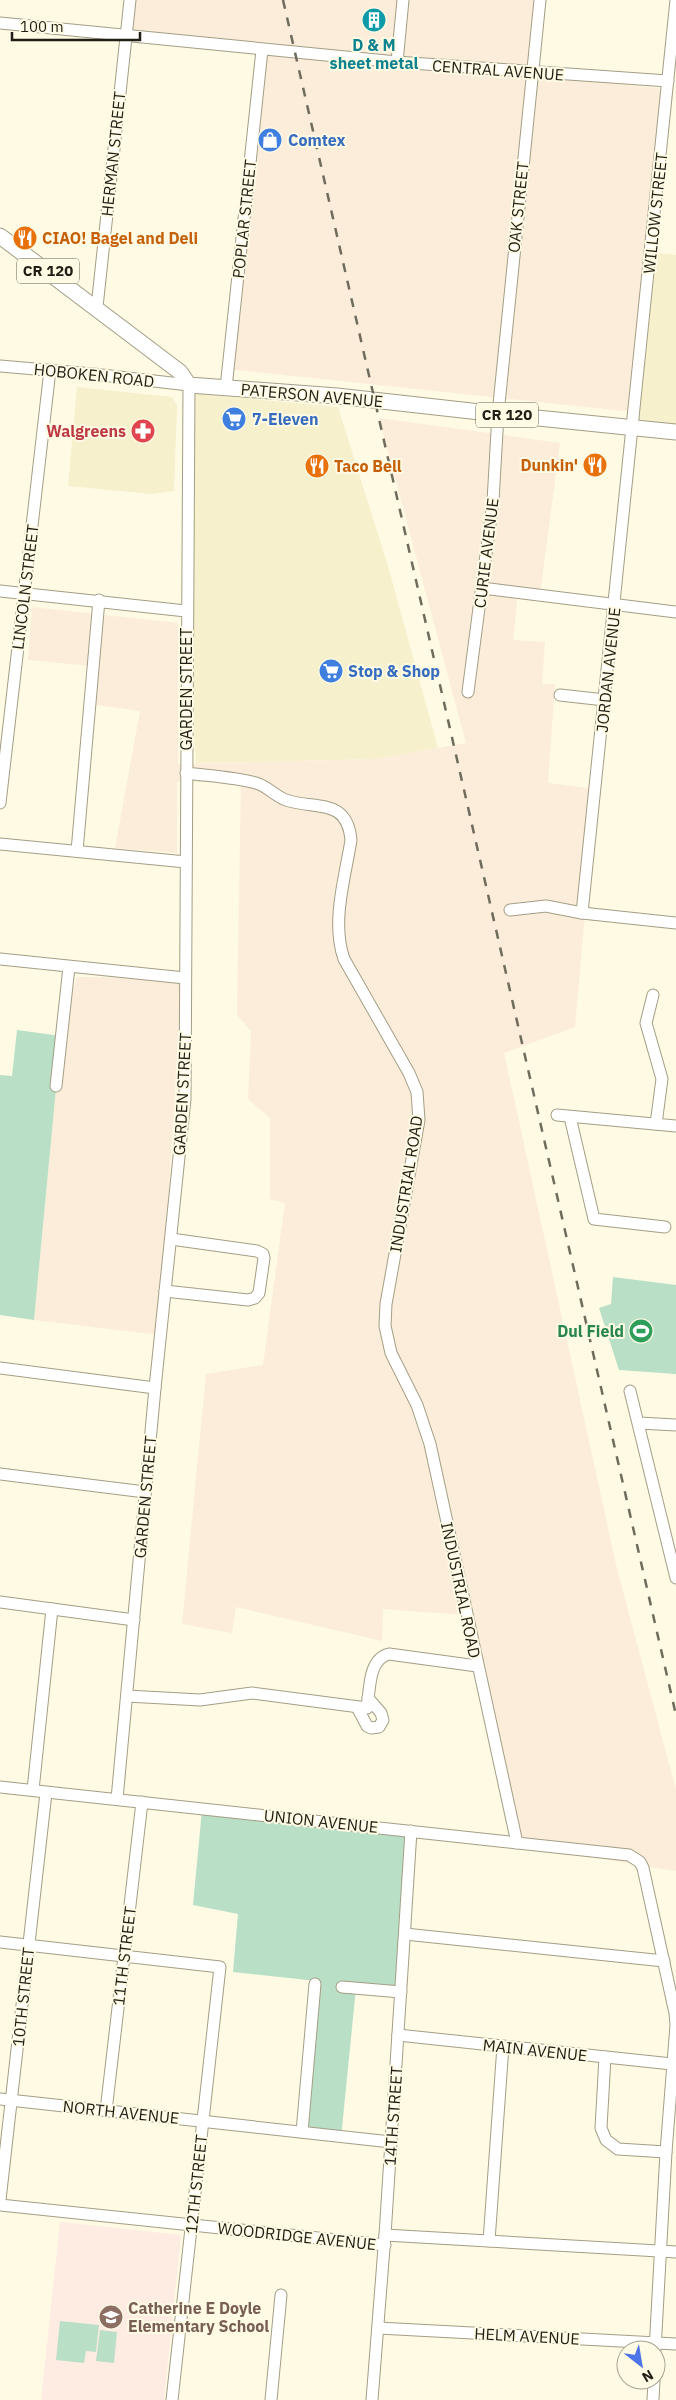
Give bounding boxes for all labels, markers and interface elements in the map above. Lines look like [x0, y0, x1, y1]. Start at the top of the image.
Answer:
building icon: D & M sheet metal [361, 7, 387, 33]
scale bar [12, 10, 140, 42]
text: 100 m [20, 17, 64, 36]
place label: D & M sheet metal [330, 35, 419, 73]
street label: CENTRAL AVENUE [431, 55, 565, 85]
street label: HERMAN STREET [96, 91, 130, 217]
shop icon: Comtex [257, 127, 283, 153]
place label: Comtex [288, 130, 346, 150]
street label: WILLOW STREET [639, 151, 671, 275]
street label: POPLAR STREET [228, 158, 260, 280]
street label: OAK STREET [503, 160, 533, 254]
restaurant icon: CIAO! Bagel and Deli [12, 225, 38, 251]
place label: CIAO! Bagel and Deli [42, 228, 198, 248]
road number: CR 120 [17, 258, 79, 284]
street label: HOBOKEN ROAD [33, 359, 155, 391]
street label: PATERSON AVENUE [240, 379, 384, 411]
road number: CR 120 [476, 402, 538, 428]
supermarket icon: 7-Eleven [221, 406, 247, 432]
place label: 7-Eleven [252, 409, 318, 429]
pharmacy icon: Walgreens [130, 418, 156, 444]
place label: Walgreens [46, 421, 126, 441]
restaurant icon: Dunkin' [582, 452, 608, 478]
restaurant icon: Taco Bell [304, 453, 330, 479]
place label: Dunkin' [520, 455, 578, 475]
place label: Taco Bell [334, 456, 402, 476]
street label: CURIE AVENUE [469, 497, 503, 609]
street label: LINCOLN STREET [7, 523, 43, 651]
street label: JORDAN AVENUE [591, 606, 625, 734]
street label: GARDEN STREET [176, 627, 196, 751]
supermarket icon: Stop & Shop [318, 658, 344, 684]
place label: Stop & Shop [348, 661, 440, 681]
street label: GARDEN STREET [169, 1032, 195, 1156]
street label: INDUSTRIAL ROAD [385, 1114, 427, 1254]
sports icon: Dul Field [628, 1318, 654, 1344]
place label: Dul Field [557, 1321, 624, 1341]
street label: GARDEN STREET [130, 1435, 160, 1559]
street label: INDUSTRIAL ROAD [437, 1520, 485, 1660]
street label: UNION AVENUE [263, 1805, 379, 1837]
street label: 11TH STREET [108, 1905, 140, 2007]
street label: 10TH STREET [8, 1946, 38, 2048]
street label: MAIN AVENUE [482, 2035, 588, 2065]
street label: 14TH STREET [380, 2066, 406, 2166]
street label: NORTH AVENUE [62, 2096, 180, 2128]
street label: 12TH STREET [181, 2133, 211, 2235]
street label: WOODRIDGE AVENUE [217, 2218, 377, 2254]
place label: Catherine E Doyle Elementary School [128, 2298, 269, 2336]
school or university icon: Catherine E Doyle Elementary School [98, 2304, 124, 2330]
street label: HELM AVENUE [474, 2323, 580, 2349]
north arrow [616, 2340, 666, 2390]
text: N [639, 2366, 657, 2386]

